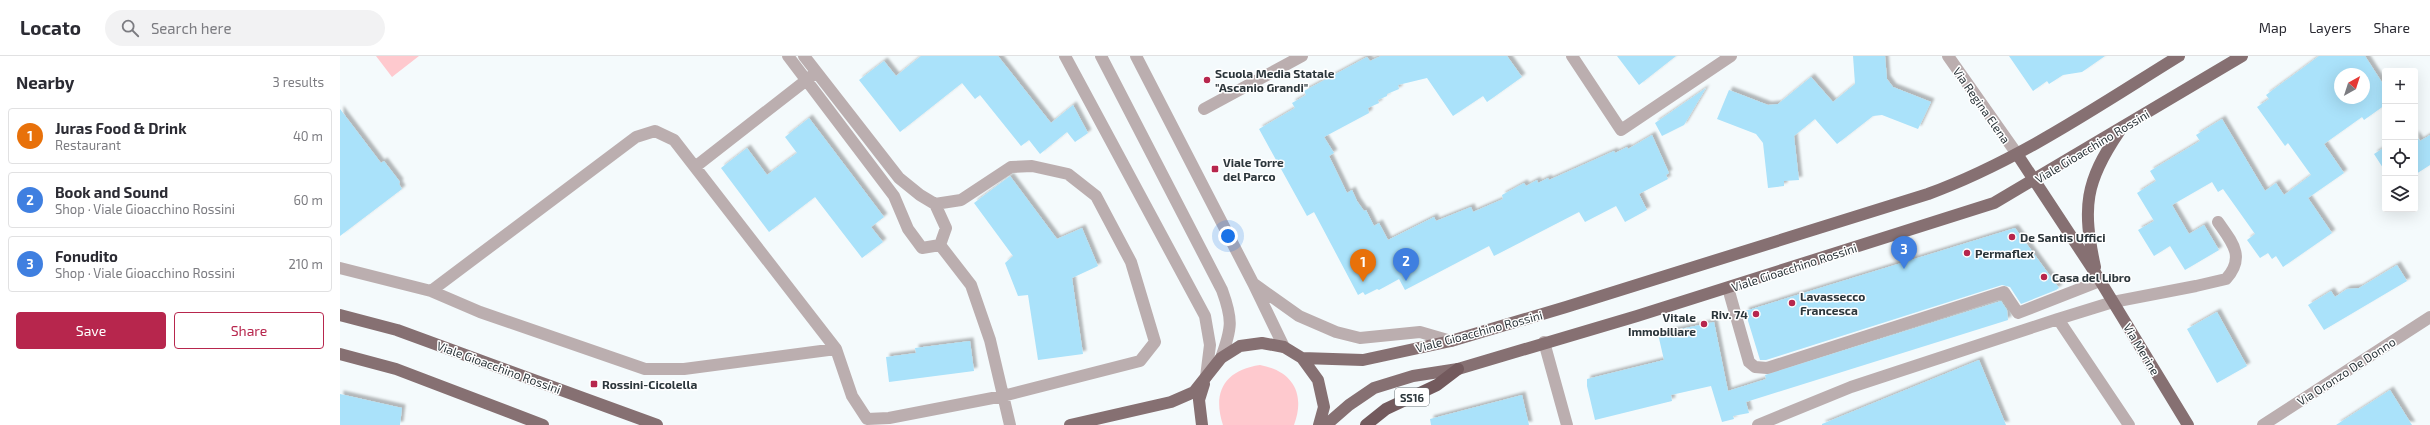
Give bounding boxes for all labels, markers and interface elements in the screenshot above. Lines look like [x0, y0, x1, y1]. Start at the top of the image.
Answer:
search box [105, 10, 385, 46]
text: Locato [20, 16, 81, 39]
icon: search [119, 17, 141, 39]
text: Search here [151, 19, 231, 37]
text: Map [2259, 19, 2287, 36]
text: Layers [2309, 19, 2351, 36]
text: Share [2373, 19, 2410, 36]
street label: Via Regina Elena [1951, 64, 2013, 146]
place label: Scuola Media Statale "Ascanio Grandi" [1215, 66, 1335, 94]
north arrow [2334, 68, 2370, 104]
map controls [2382, 68, 2418, 212]
button: + [2382, 68, 2418, 104]
text: Nearby [16, 72, 74, 92]
text: 3 results [273, 74, 324, 90]
marker: Scuola Media Statale "Ascanio Grandi" [1202, 75, 1212, 85]
button: − [2382, 104, 2418, 140]
street label: Viale Gioacchino Rossini [2032, 106, 2152, 186]
text: Juras Food & Drink [55, 119, 187, 137]
text: 1 [27, 128, 33, 144]
text: 40 m [293, 128, 323, 144]
text: Restaurant [55, 137, 121, 153]
button: locate [2382, 140, 2418, 176]
place label: Viale Torre del Parco [1223, 155, 1284, 183]
marker: Viale Torre del Parco [1210, 164, 1220, 174]
button: layers [2382, 176, 2418, 212]
text: Book and Sound [55, 183, 168, 201]
text: 2 [26, 192, 34, 208]
text: 60 m [293, 192, 323, 208]
text: Shop · Viale Gioacchino Rossini [55, 201, 235, 217]
your location [1218, 226, 1238, 246]
place label: De Santis Uffici [2020, 230, 2106, 244]
marker: De Santis Uffici [2007, 232, 2017, 242]
pin: 3 [1891, 236, 1917, 269]
street label: Viale Gioacchino Rossini [1730, 240, 1858, 294]
place label: Permaflex [1975, 246, 2034, 260]
text: Fonudito [55, 247, 118, 265]
pin: 2 [1393, 248, 1419, 281]
marker: Permaflex [1962, 248, 1972, 258]
pin: 1 [1350, 249, 1376, 282]
text: 3 [26, 256, 34, 272]
text: 210 m [288, 256, 323, 272]
text: Shop · Viale Gioacchino Rossini [55, 265, 235, 281]
place label: Casa del Libro [2052, 270, 2131, 284]
marker: Casa del Libro [2039, 272, 2049, 282]
place label: Lavassecco Francesca [1800, 289, 1865, 317]
marker: Lavassecco Francesca [1787, 298, 1797, 308]
street label: Viale Gioacchino Rossini [1414, 307, 1544, 355]
place label: Riv. 74 [1711, 307, 1748, 321]
marker: Riv. 74 [1751, 309, 1761, 319]
place label: Vitale Immobiliare [1628, 310, 1696, 338]
button: Save [16, 312, 166, 349]
button: Share [174, 312, 324, 349]
marker: Vitale Immobiliare [1699, 319, 1709, 329]
street label: Via Merine [2121, 321, 2163, 377]
street label: Via Oronzo De Donno [2294, 334, 2398, 408]
street label: Viale Gioacchino Rossini [435, 338, 563, 396]
place label: Rossini-Cicolella [602, 377, 697, 391]
marker: Rossini-Cicolella [589, 379, 599, 389]
road number: SS16 [1395, 388, 1429, 406]

